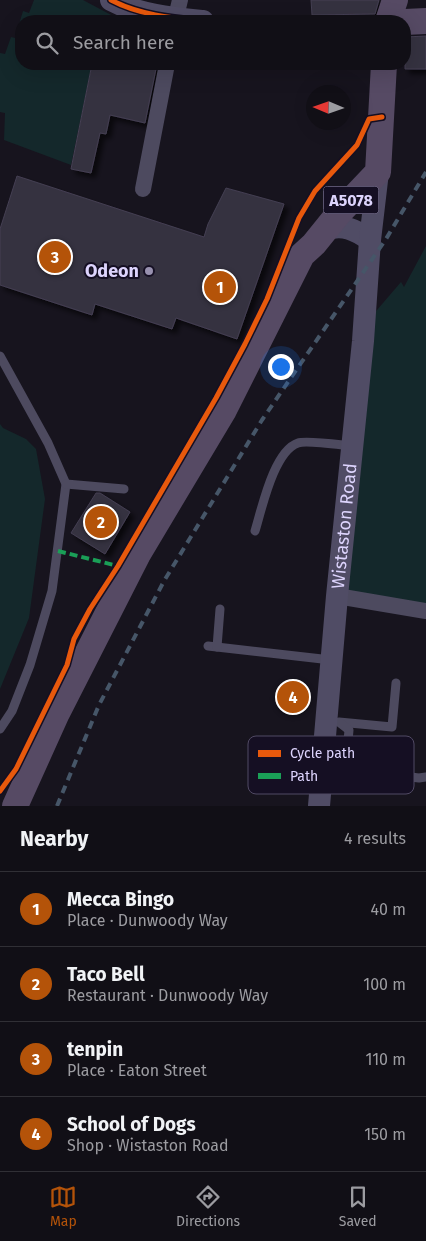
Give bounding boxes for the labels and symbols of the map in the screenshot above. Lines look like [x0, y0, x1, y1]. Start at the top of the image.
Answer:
north arrow [306, 85, 351, 130]
road number: A5078 [324, 186, 378, 214]
pin: 3 [39, 238, 71, 276]
place label: Odeon [85, 260, 139, 282]
marker: Odeon [143, 265, 155, 277]
pin: 1 [204, 268, 236, 306]
your location [268, 354, 294, 380]
street label: Wistaston Road [327, 462, 361, 590]
pin: 2 [85, 503, 117, 541]
pin: 4 [277, 678, 309, 716]
legend [248, 736, 414, 794]
text: Cycle path [290, 745, 355, 762]
text: Path [290, 768, 318, 785]

